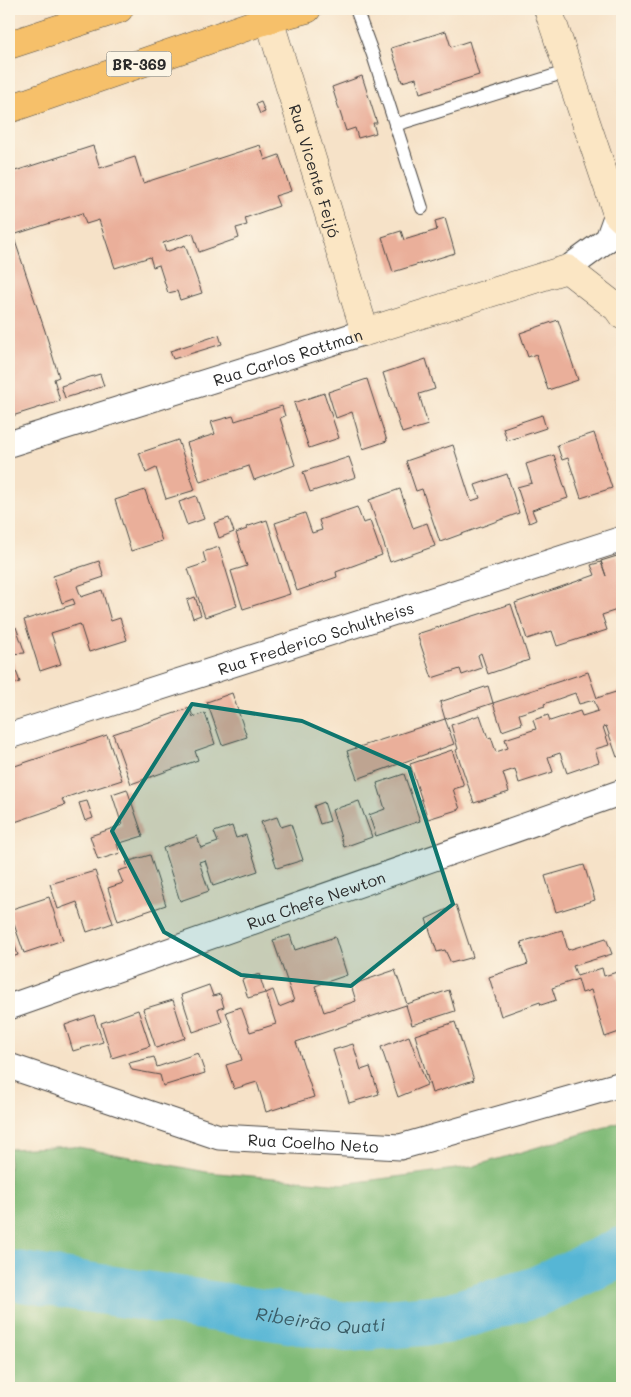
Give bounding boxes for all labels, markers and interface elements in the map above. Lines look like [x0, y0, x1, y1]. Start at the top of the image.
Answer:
road number: BR-369 [106, 52, 172, 76]
street label: Rua Vicente Feijó [285, 101, 346, 240]
street label: Rua Carlos Rottman [210, 323, 365, 390]
street label: Rua Frederico Schultheiss [215, 596, 416, 679]
street label: Rua Chefe Newton [244, 865, 388, 933]
street label: Rua Coelho Neto [247, 1128, 379, 1156]
water label: Ribeirão Quati [254, 1301, 387, 1339]

